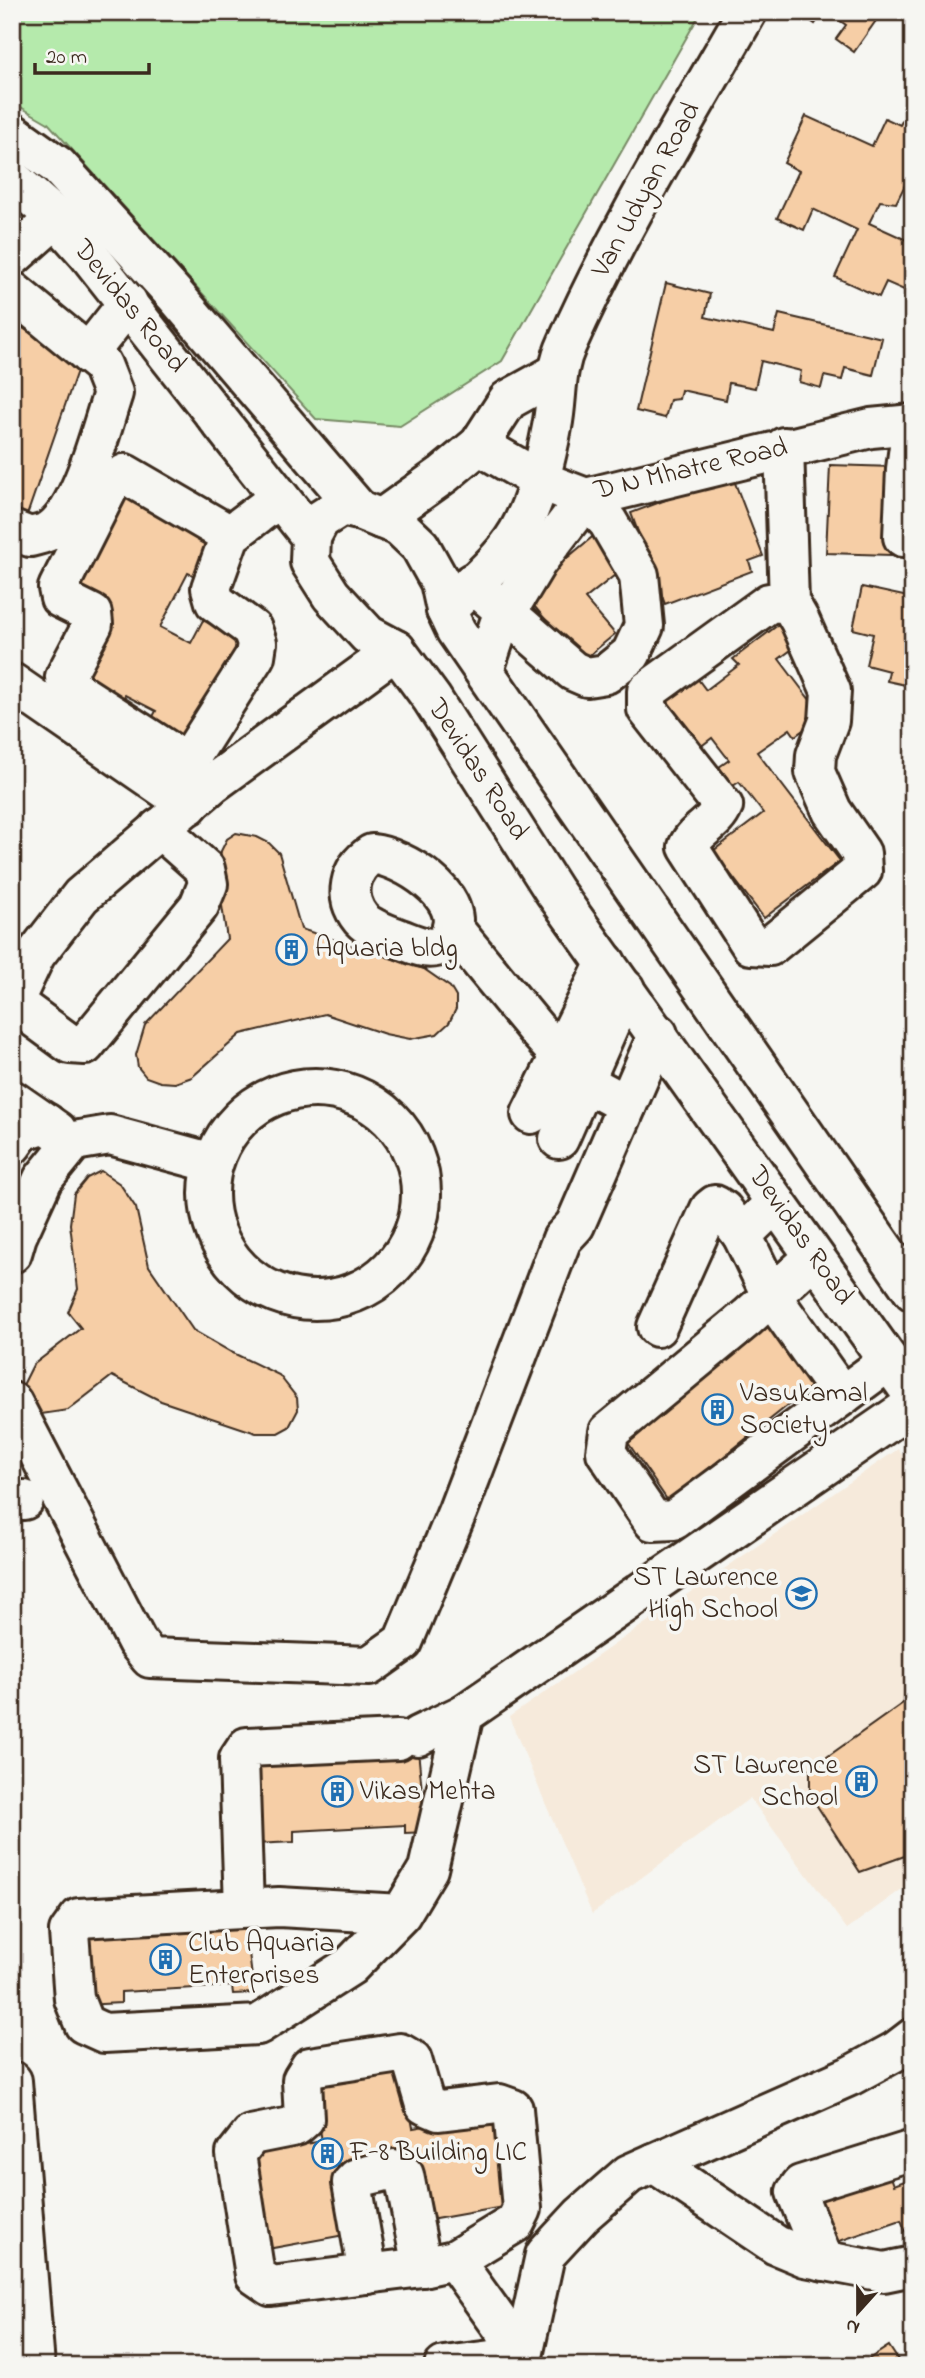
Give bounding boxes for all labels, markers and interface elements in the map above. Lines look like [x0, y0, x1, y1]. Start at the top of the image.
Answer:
scale bar [35, 32, 149, 76]
text: 20 m [46, 43, 87, 73]
street label: Van Udyan Road [581, 95, 712, 286]
street label: Devidas Road [61, 230, 196, 383]
street label: D N Mhatre Road [589, 428, 792, 512]
street label: Devidas Road [415, 690, 538, 849]
place label: Aquaria bldg [315, 929, 458, 970]
building icon: Aquaria bldg [275, 932, 309, 966]
street label: Devidas Road [736, 1157, 863, 1314]
place label: Vasukamal Society [739, 1374, 867, 1447]
building icon: Vasukamal Society [700, 1393, 734, 1427]
place label: ST Lawrence High School [633, 1558, 778, 1631]
school or university icon: ST Lawrence High School [784, 1577, 818, 1611]
place label: ST Lawrence School [693, 1746, 838, 1819]
building icon: ST Lawrence School [844, 1765, 878, 1799]
place label: Vikas Mehta [359, 1772, 496, 1813]
building icon: Vikas Mehta [320, 1775, 354, 1809]
place label: Club Aquaria Enterprises [188, 1924, 335, 1997]
building icon: Club Aquaria Enterprises [148, 1943, 182, 1977]
place label: F-8 Building LIC [349, 2133, 527, 2174]
building icon: F-8 Building LIC [310, 2136, 344, 2170]
north arrow [824, 2276, 894, 2346]
text: N [842, 2311, 864, 2340]

